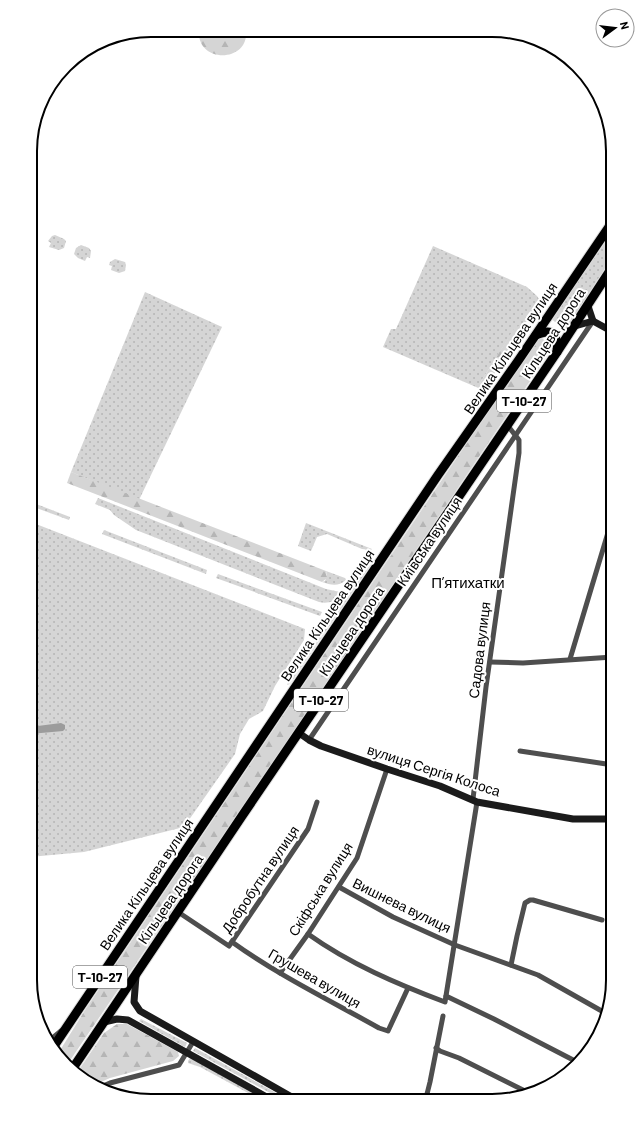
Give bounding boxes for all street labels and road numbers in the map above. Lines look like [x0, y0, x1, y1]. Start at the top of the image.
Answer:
street label: Велика Кільцева вулиця [460, 279, 560, 417]
street label: Кільцева дорога [517, 284, 589, 381]
road number: Т-10-27 [497, 390, 551, 412]
street label: Київська вулиця [393, 493, 465, 589]
street label: Велика Кільцева вулиця [277, 546, 377, 684]
street label: Кільцева дорога [315, 583, 387, 679]
street label: Садова вулиця [465, 601, 493, 699]
road number: Т-10-27 [294, 689, 348, 711]
street label: вулиця Сергія Колоса [365, 740, 503, 800]
street label: Велика Кільцева вулиця [96, 815, 196, 953]
street label: Добробутна вулиця [218, 822, 302, 936]
street label: Скіфська вулиця [284, 839, 356, 939]
street label: Кільцева дорога [134, 851, 206, 947]
street label: Вишнева вулиця [350, 874, 454, 936]
street label: Грушева вулиця [266, 945, 364, 1011]
road number: Т-10-27 [73, 966, 127, 988]

